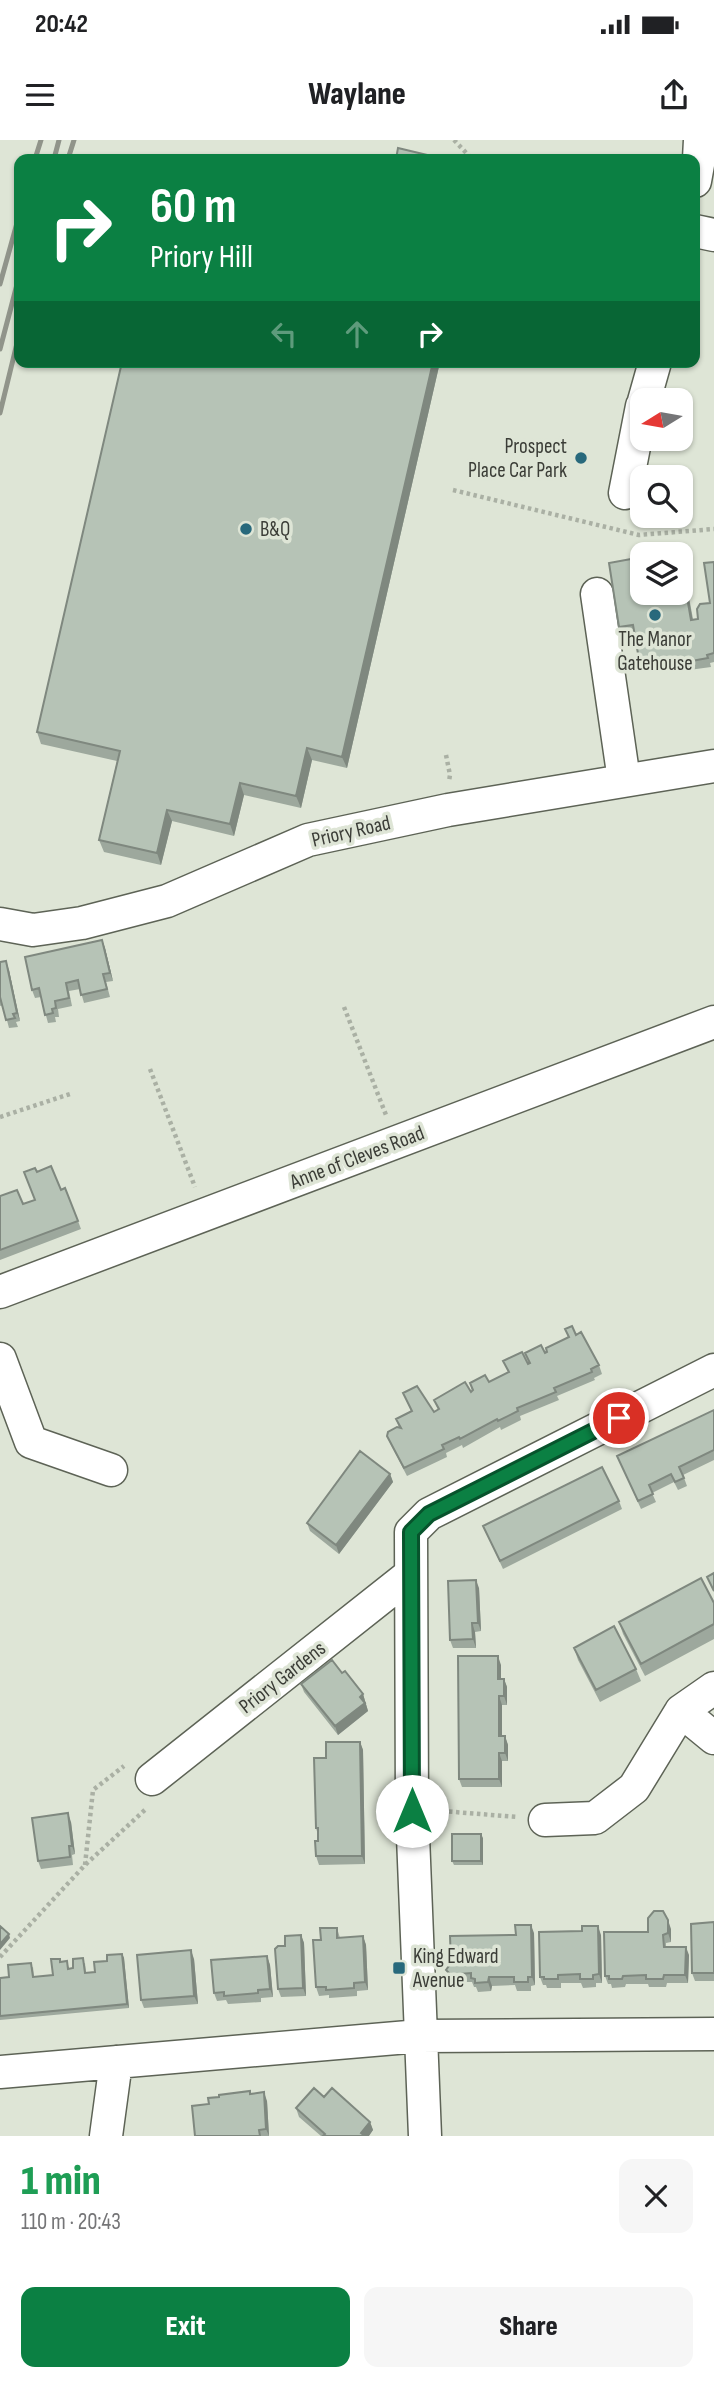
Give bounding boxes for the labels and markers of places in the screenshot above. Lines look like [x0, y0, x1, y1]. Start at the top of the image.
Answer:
place label: Prospect Place Car Park [468, 434, 567, 483]
marker: Prospect Place Car Park [573, 450, 589, 466]
place label: B&Q [260, 517, 290, 542]
marker: B&Q [238, 521, 254, 537]
marker: The Manor Gatehouse [647, 607, 663, 623]
place label: The Manor Gatehouse [617, 627, 693, 676]
pin [589, 1388, 649, 1448]
place label: King Edward Avenue [412, 1944, 499, 1993]
marker: King Edward Avenue [391, 1960, 407, 1976]

